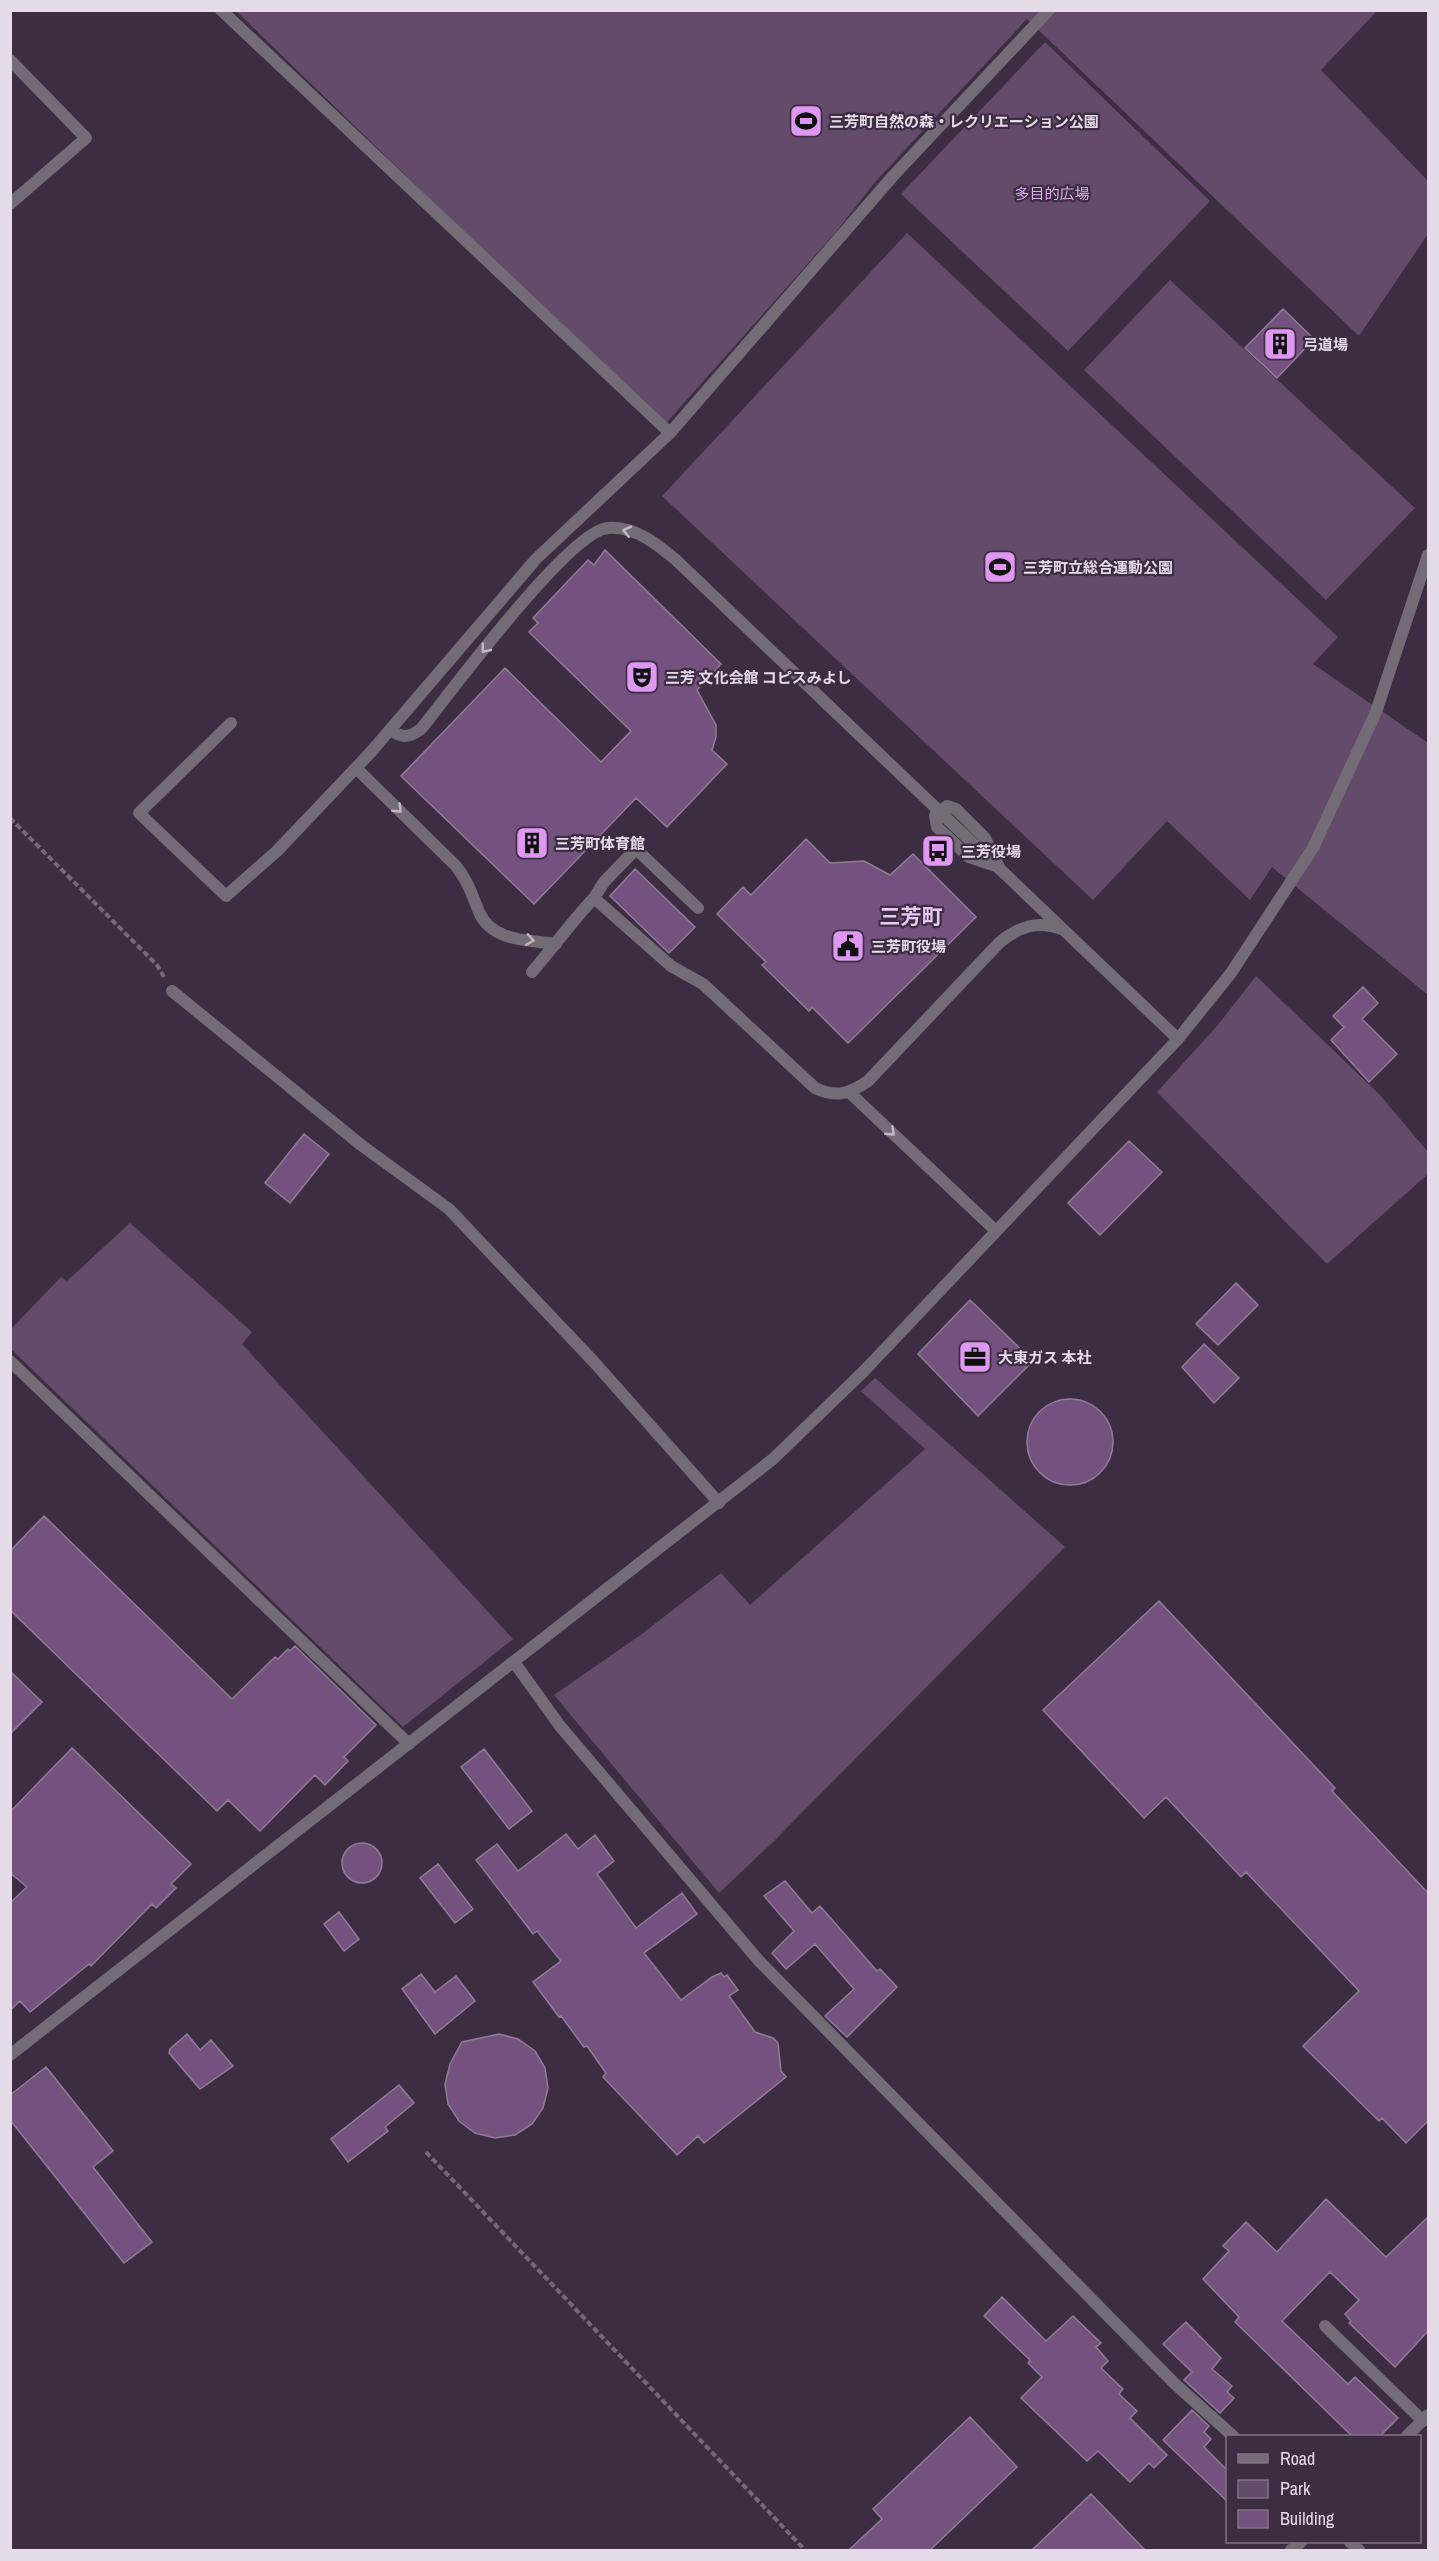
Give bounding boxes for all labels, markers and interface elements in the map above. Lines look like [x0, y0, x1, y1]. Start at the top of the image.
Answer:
sports icon: 三芳町自然の森・レクリエーション公園 [788, 103, 824, 139]
place label: 三芳町自然の森・レクリエーション公園 [829, 111, 1099, 132]
park label: 多目的広場 [1014, 183, 1090, 204]
building icon: 弓道場 [1262, 326, 1298, 362]
place label: 弓道場 [1303, 334, 1348, 355]
one-way arrow [622, 525, 632, 538]
sports icon: 三芳町立総合運動公園 [982, 549, 1018, 585]
place label: 三芳町立総合運動公園 [1023, 557, 1173, 578]
one-way arrow [481, 643, 492, 654]
theatre icon: 三芳 文化会館 コピスみよし [624, 659, 660, 695]
place label: 三芳 文化会館 コピスみよし [665, 667, 852, 688]
one-way arrow [390, 802, 401, 813]
building icon: 三芳町体育館 [514, 825, 550, 861]
place label: 三芳町体育館 [555, 833, 645, 854]
bus stop icon: 三芳役場 [920, 833, 956, 869]
place label: 三芳役場 [961, 841, 1021, 862]
district label: 三芳町 [880, 902, 943, 931]
public building icon: 三芳町役場 [830, 928, 866, 964]
one-way arrow [525, 934, 534, 946]
place label: 三芳町役場 [871, 936, 946, 957]
one-way arrow [885, 1125, 895, 1136]
office icon: 大東ガス 本社 [957, 1339, 993, 1375]
place label: 大東ガス 本社 [998, 1347, 1091, 1368]
legend [1226, 2435, 1421, 2543]
text: Road [1280, 2446, 1315, 2471]
text: Park [1280, 2476, 1311, 2501]
text: Building [1280, 2506, 1335, 2531]

